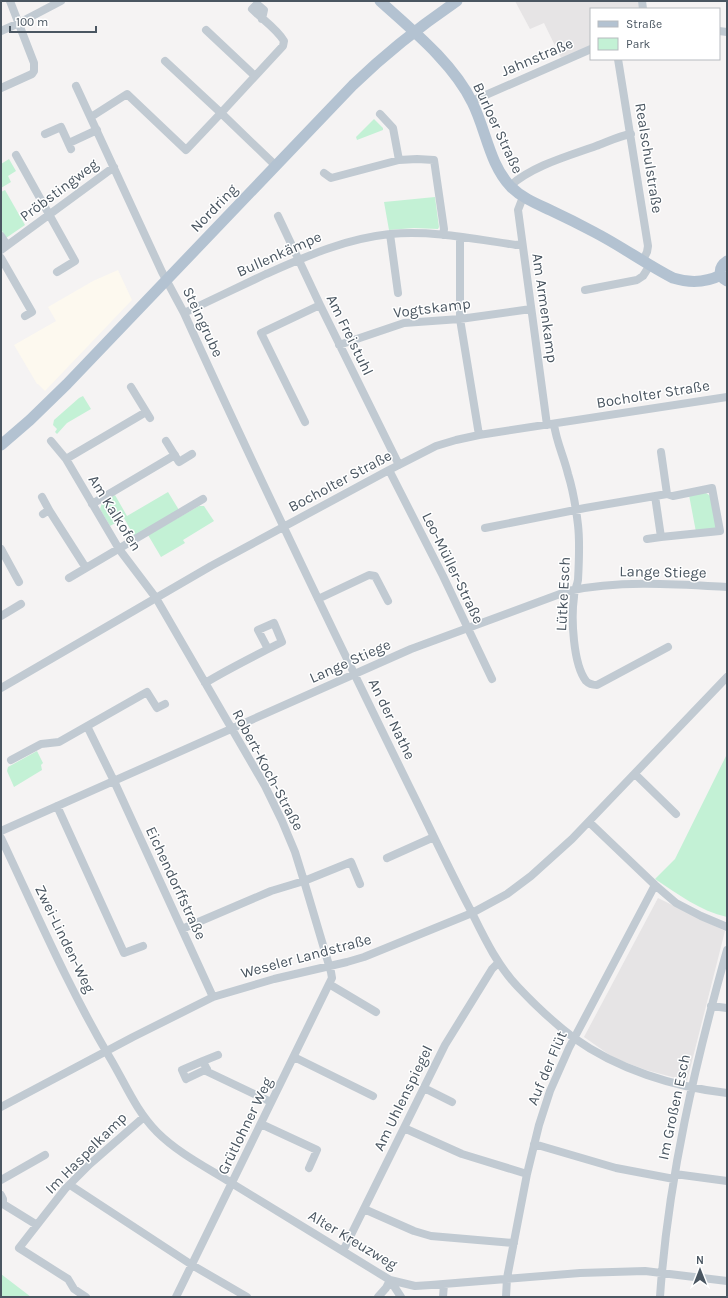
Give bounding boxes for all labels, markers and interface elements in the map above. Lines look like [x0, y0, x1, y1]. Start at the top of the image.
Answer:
scale bar [10, 8, 96, 34]
legend [590, 8, 720, 60]
text: 100 m [16, 15, 48, 29]
text: Straße [626, 17, 662, 31]
street label: Jahnstraße [498, 34, 576, 80]
text: Park [626, 37, 651, 51]
street label: Burloer Straße [469, 80, 527, 176]
street label: Realschulstraße [631, 102, 667, 214]
street label: Pröbstingweg [16, 154, 102, 225]
street label: Nordring [187, 180, 242, 236]
street label: Bullenkämpe [234, 227, 324, 281]
street label: Am Armenkamp [528, 252, 562, 364]
street label: Steingrube [179, 284, 227, 360]
street label: Am Freistuhl [323, 292, 377, 378]
street label: Vogtskamp [392, 294, 472, 322]
street label: Bocholter Straße [595, 376, 711, 412]
street label: Bocholter Straße [285, 446, 395, 516]
street label: Am Kalkofen [84, 472, 146, 554]
street label: Leo-Müller-Straße [418, 509, 488, 627]
street label: Lütke Esch [552, 556, 574, 632]
street label: Lange Stiege [619, 562, 707, 582]
street label: Lange Stiege [307, 635, 393, 687]
street label: An der Nathe [365, 676, 419, 762]
street label: Robert-Koch-Straße [228, 706, 308, 834]
street label: Eichendorffstraße [142, 823, 210, 943]
street label: Zwei-Linden-Weg [31, 882, 99, 996]
street label: Weseler Landstraße [239, 930, 373, 982]
street label: Auf der Flüt [523, 1028, 571, 1108]
street label: Am Uhlenspiegel [370, 1042, 436, 1154]
street label: Im Großen Esch [654, 1052, 694, 1162]
street label: Grütlohner Weg [214, 1074, 277, 1178]
street label: Im Haspelkamp [41, 1108, 131, 1198]
street label: Alter Kreuzweg [305, 1206, 401, 1274]
north arrow [680, 1250, 720, 1290]
text: N [696, 1254, 704, 1267]

